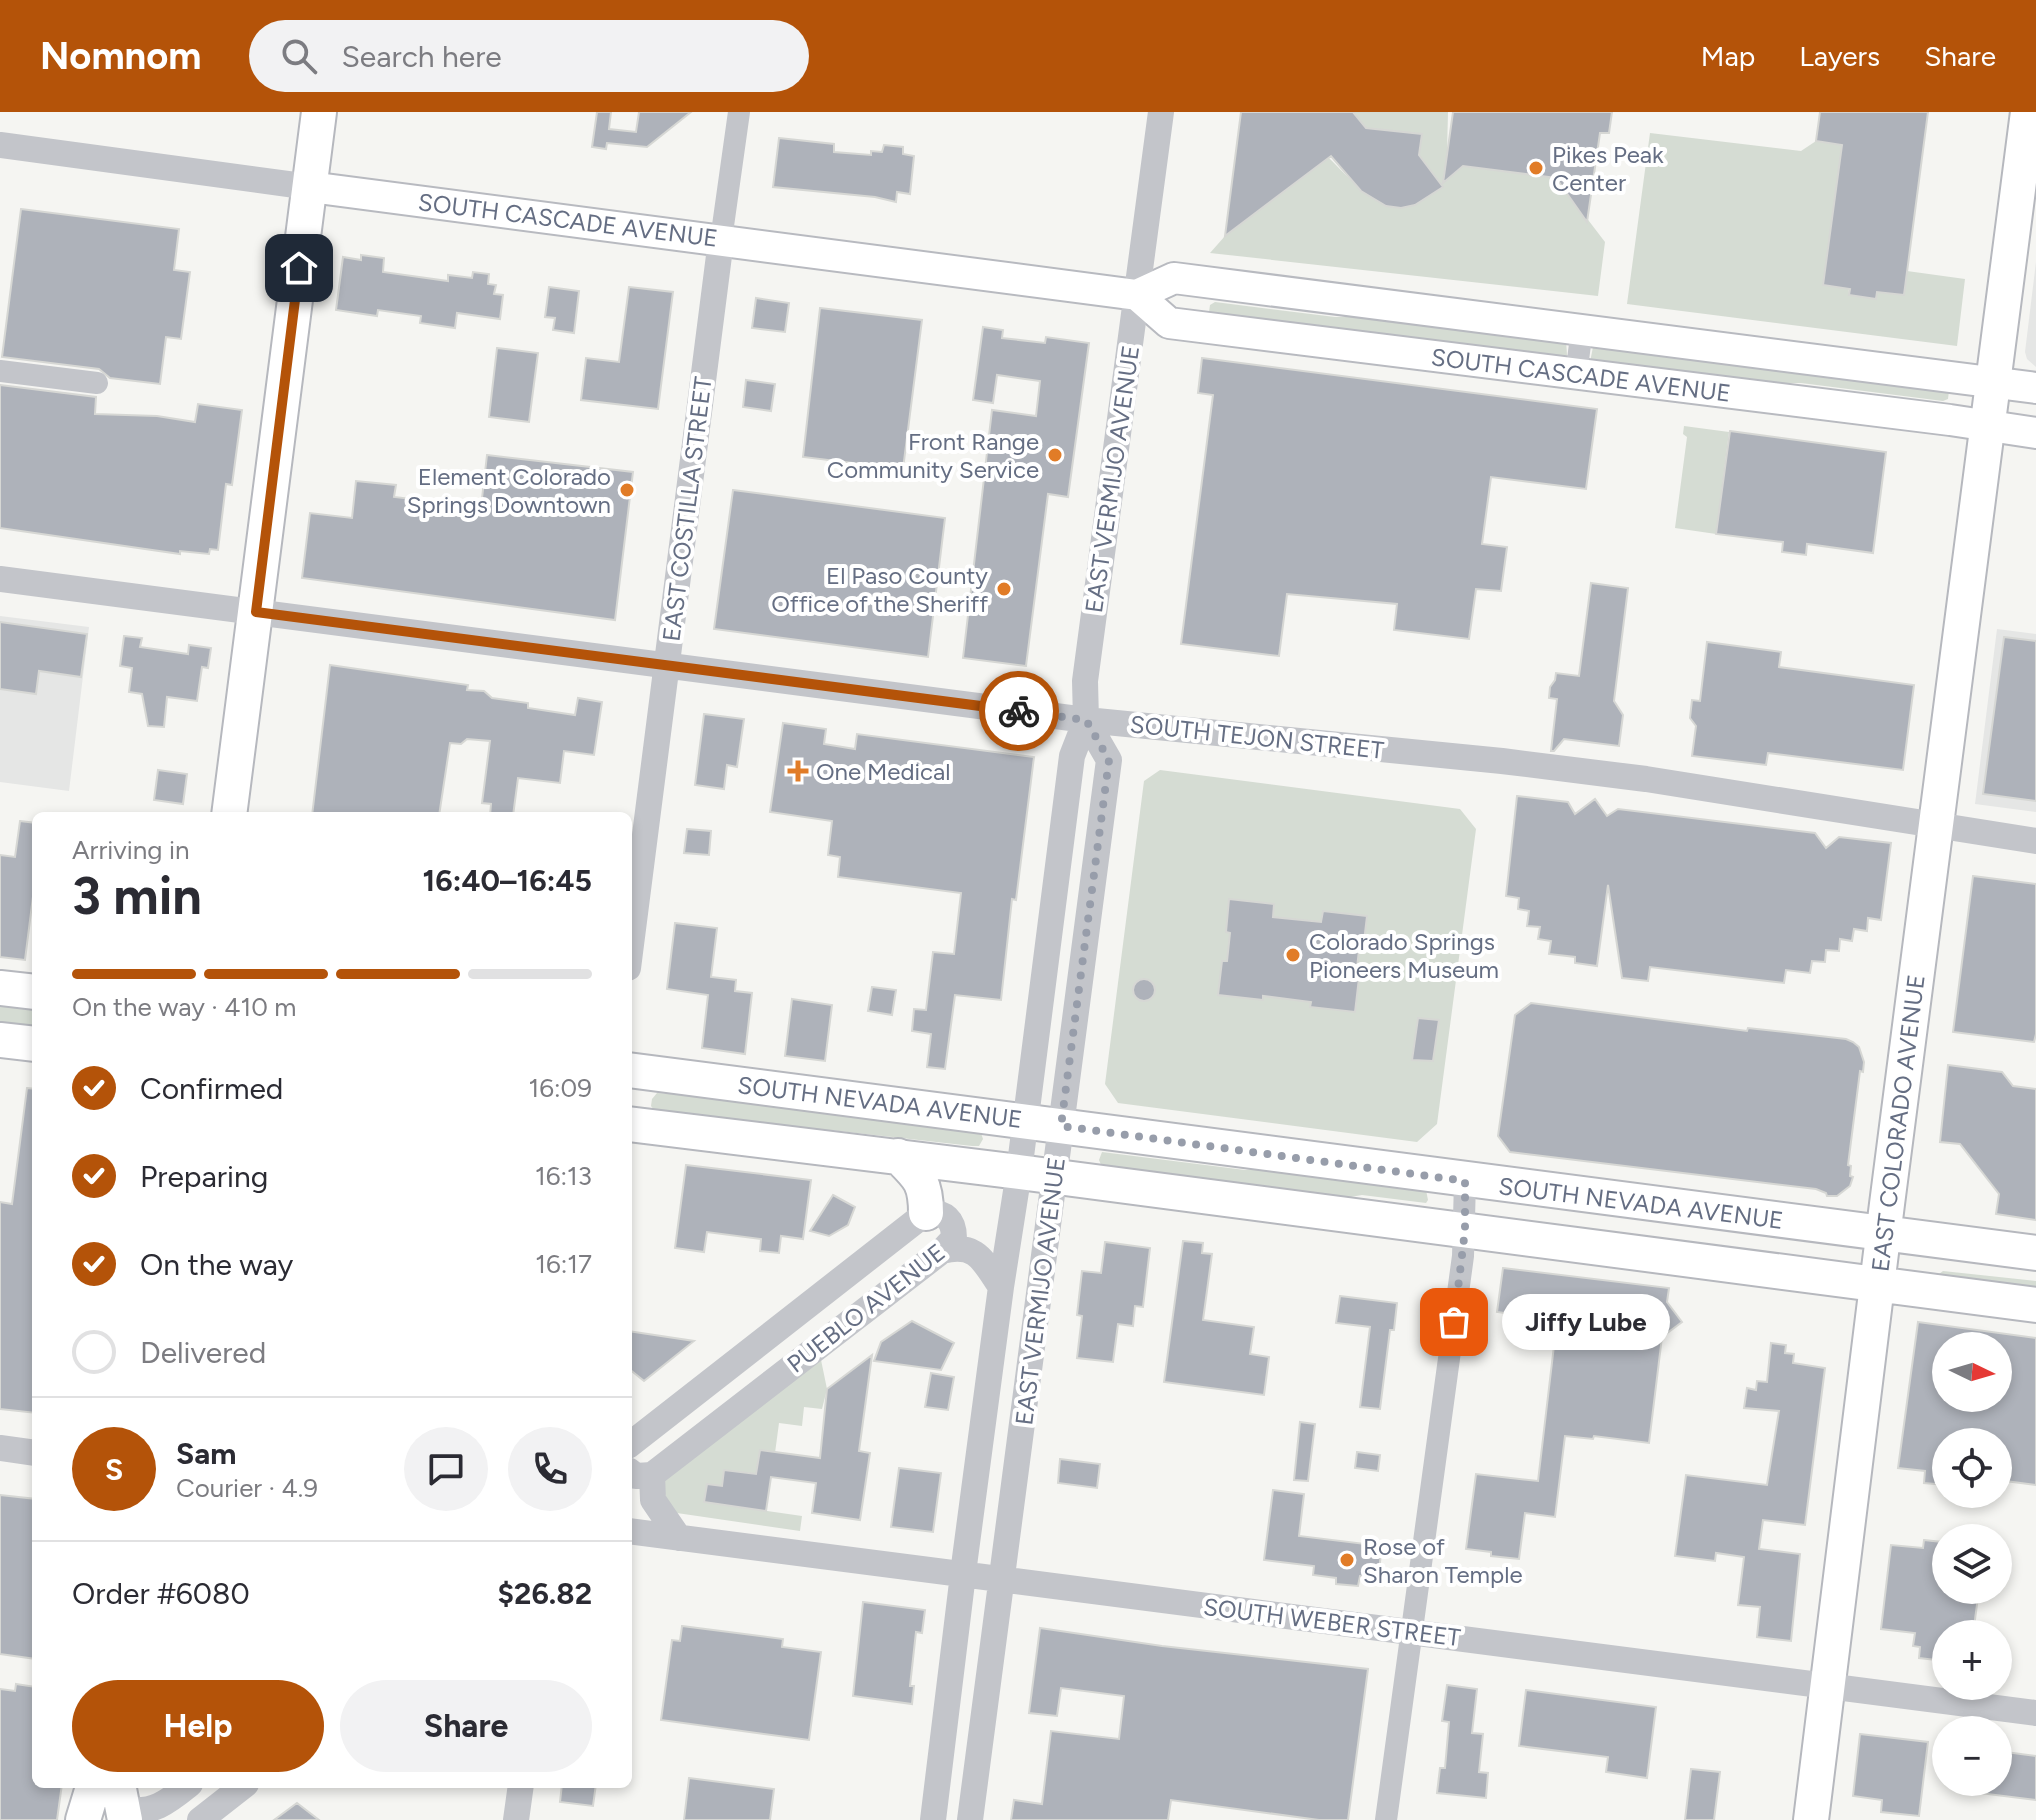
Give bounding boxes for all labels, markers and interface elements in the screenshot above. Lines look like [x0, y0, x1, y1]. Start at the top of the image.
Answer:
search box [249, 20, 809, 92]
text: Nomnom [40, 33, 201, 79]
icon: search [277, 34, 321, 78]
text: Search here [341, 38, 502, 75]
text: Map [1701, 39, 1755, 73]
text: Layers [1799, 39, 1880, 73]
text: Share [1924, 39, 1996, 73]
place label: Pikes Peak Center [1552, 140, 1664, 197]
marker: Pikes Peak Center [1527, 159, 1545, 177]
street label: SOUTH CASCADE AVENUE [417, 187, 719, 253]
pin [265, 234, 333, 302]
icon: home [277, 246, 321, 290]
street label: SOUTH CASCADE AVENUE [1430, 342, 1732, 408]
street label: EAST VERMIJO AVENUE [1079, 343, 1145, 615]
street label: EAST COSTILLA STREET [656, 375, 718, 643]
place label: Front Range Community Service [827, 427, 1039, 484]
marker: Front Range Community Service [1046, 446, 1064, 464]
place label: Element Colorado Springs Downtown [407, 462, 611, 519]
marker: Element Colorado Springs Downtown [618, 481, 636, 499]
place label: El Paso County Office of the Sheriff [771, 561, 988, 618]
marker: El Paso County Office of the Sheriff [995, 580, 1013, 598]
courier [979, 671, 1059, 751]
icon: bike [997, 689, 1041, 733]
street label: SOUTH TEJON STREET [1129, 709, 1385, 765]
place label: One Medical [816, 757, 951, 786]
marker: One Medical [787, 760, 809, 782]
text: Arriving in [72, 834, 190, 866]
text: 16:40–16:45 [422, 862, 592, 899]
text: 3 min [72, 865, 202, 927]
place label: Colorado Springs Pioneers Museum [1309, 927, 1499, 984]
marker: Colorado Springs Pioneers Museum [1284, 946, 1302, 964]
street label: EAST COLORADO AVENUE [1865, 973, 1931, 1273]
text: On the way · 410 m [72, 991, 296, 1023]
icon: check [72, 1066, 116, 1110]
text: Confirmed [140, 1070, 283, 1107]
street label: SOUTH NEVADA AVENUE [736, 1070, 1024, 1134]
text: 16:09 [529, 1072, 592, 1104]
icon: check [72, 1154, 116, 1198]
street label: EAST VERMIJO AVENUE [1009, 1155, 1071, 1427]
text: Preparing [140, 1158, 268, 1195]
text: 16:13 [535, 1160, 592, 1192]
street label: SOUTH NEVADA AVENUE [1497, 1171, 1785, 1235]
street label: PUEBLO AVENUE [781, 1237, 951, 1379]
icon: check [72, 1242, 116, 1286]
text: On the way [140, 1246, 293, 1283]
text: 16:17 [535, 1248, 592, 1280]
pin [1420, 1288, 1488, 1356]
callout: Jiffy Lube [1502, 1294, 1670, 1350]
icon: bag [1432, 1300, 1476, 1344]
text: Jiffy Lube [1525, 1306, 1647, 1338]
north arrow [1932, 1332, 2012, 1412]
map controls [1932, 1332, 2012, 1796]
text: Delivered [140, 1334, 266, 1371]
button: chat [404, 1427, 488, 1511]
button: phone [508, 1427, 592, 1511]
button: locate [1932, 1428, 2012, 1508]
text: Sam [176, 1435, 236, 1472]
text: S [105, 1451, 123, 1488]
text: Courier · 4.9 [176, 1472, 318, 1504]
button: layers [1932, 1524, 2012, 1604]
place label: Rose of Sharon Temple [1363, 1532, 1523, 1589]
marker: Rose of Sharon Temple [1338, 1551, 1356, 1569]
text: Order #6080 [72, 1575, 250, 1612]
text: $26.82 [497, 1575, 592, 1612]
street label: SOUTH WEBER STREET [1202, 1592, 1462, 1652]
button: + [1932, 1620, 2012, 1700]
button: Help [72, 1680, 324, 1772]
button: Share [340, 1680, 592, 1772]
button: − [1932, 1716, 2012, 1796]

